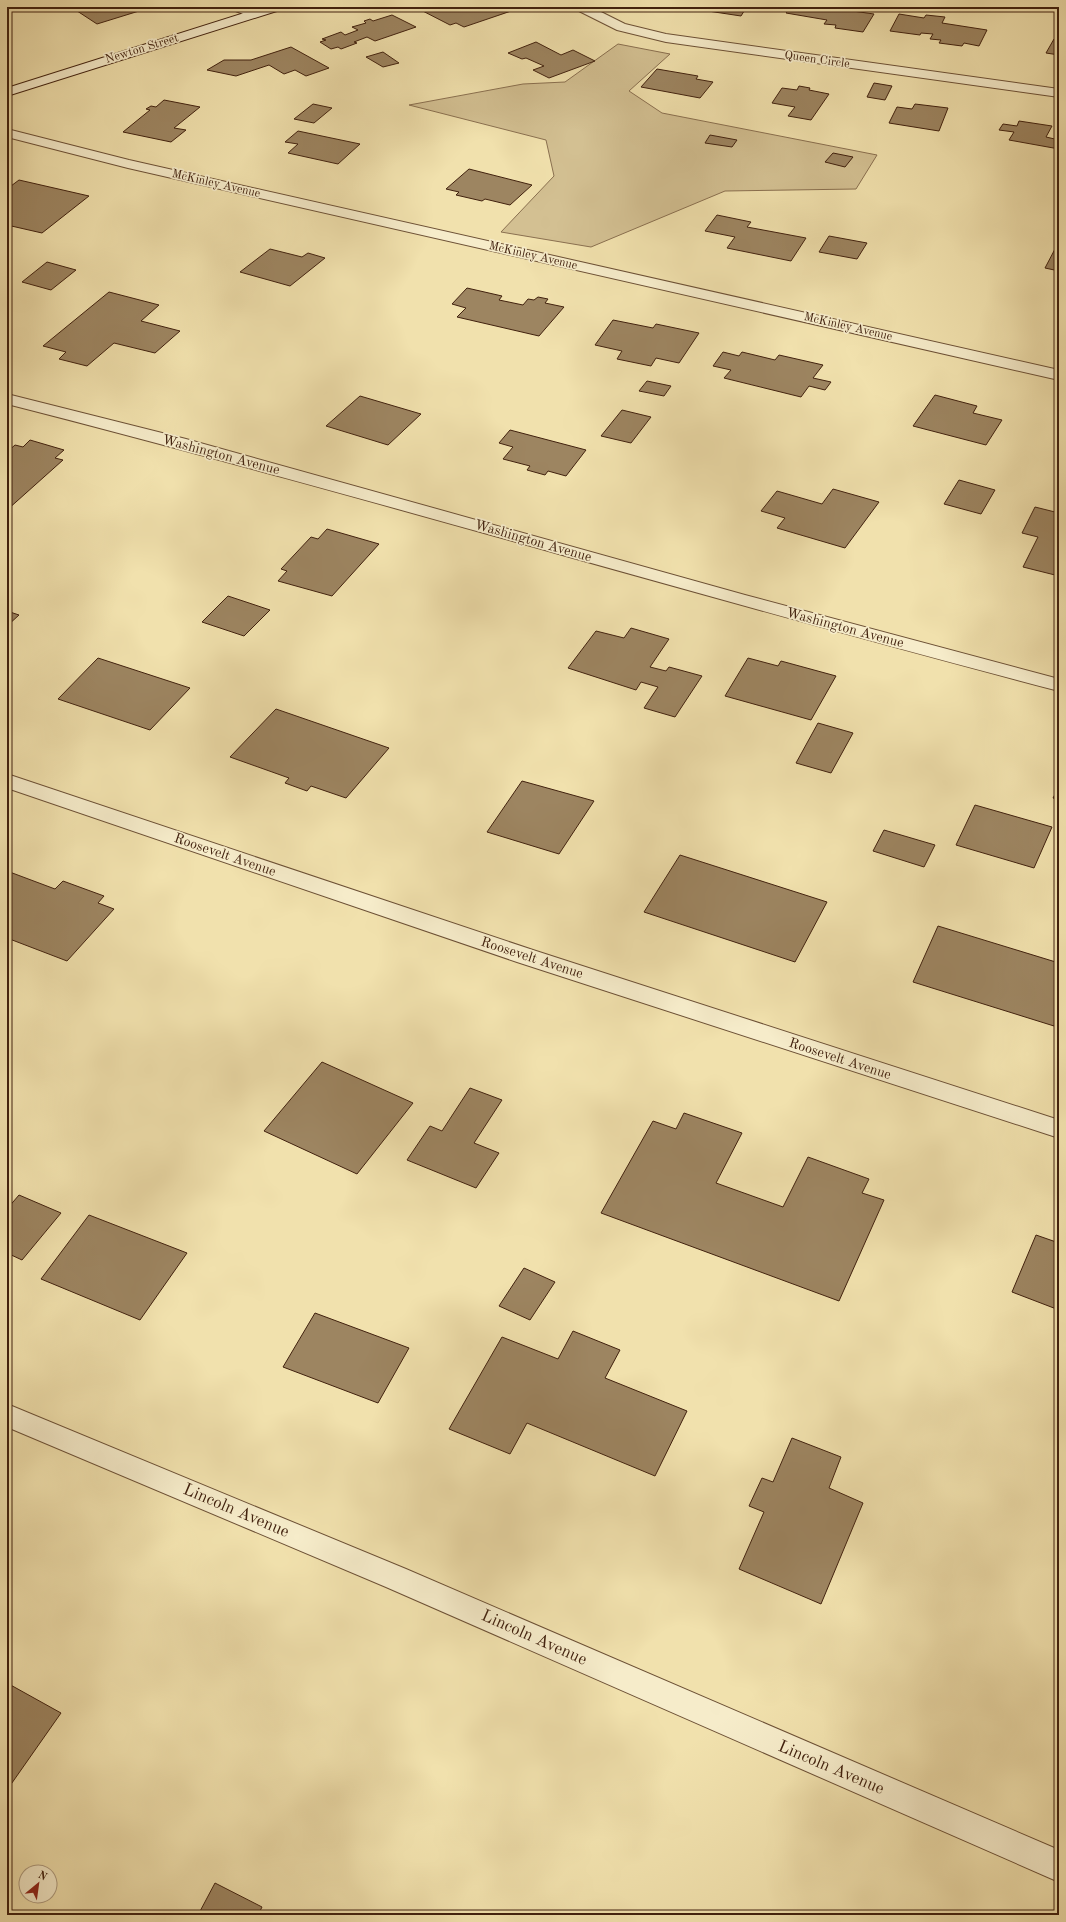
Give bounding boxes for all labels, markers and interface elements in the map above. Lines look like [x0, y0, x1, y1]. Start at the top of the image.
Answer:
street label: Newton Street [104, 32, 180, 66]
street label: Queen Circle [784, 49, 851, 71]
street label: McKinley Avenue [170, 168, 262, 200]
street label: McKinley Avenue [487, 240, 579, 272]
street label: McKinley Avenue [802, 311, 894, 343]
street label: Washington Avenue [161, 433, 281, 477]
street label: Washington Avenue [473, 518, 593, 564]
street label: Washington Avenue [785, 606, 905, 650]
street label: Roosevelt Avenue [172, 831, 278, 879]
street label: Roosevelt Avenue [479, 935, 585, 981]
street label: Roosevelt Avenue [787, 1036, 893, 1082]
street label: Lincoln Avenue [180, 1481, 292, 1541]
street label: Lincoln Avenue [479, 1607, 589, 1669]
street label: Lincoln Avenue [775, 1738, 887, 1798]
north arrow [18, 1864, 58, 1904]
text: N [36, 1870, 49, 1884]

